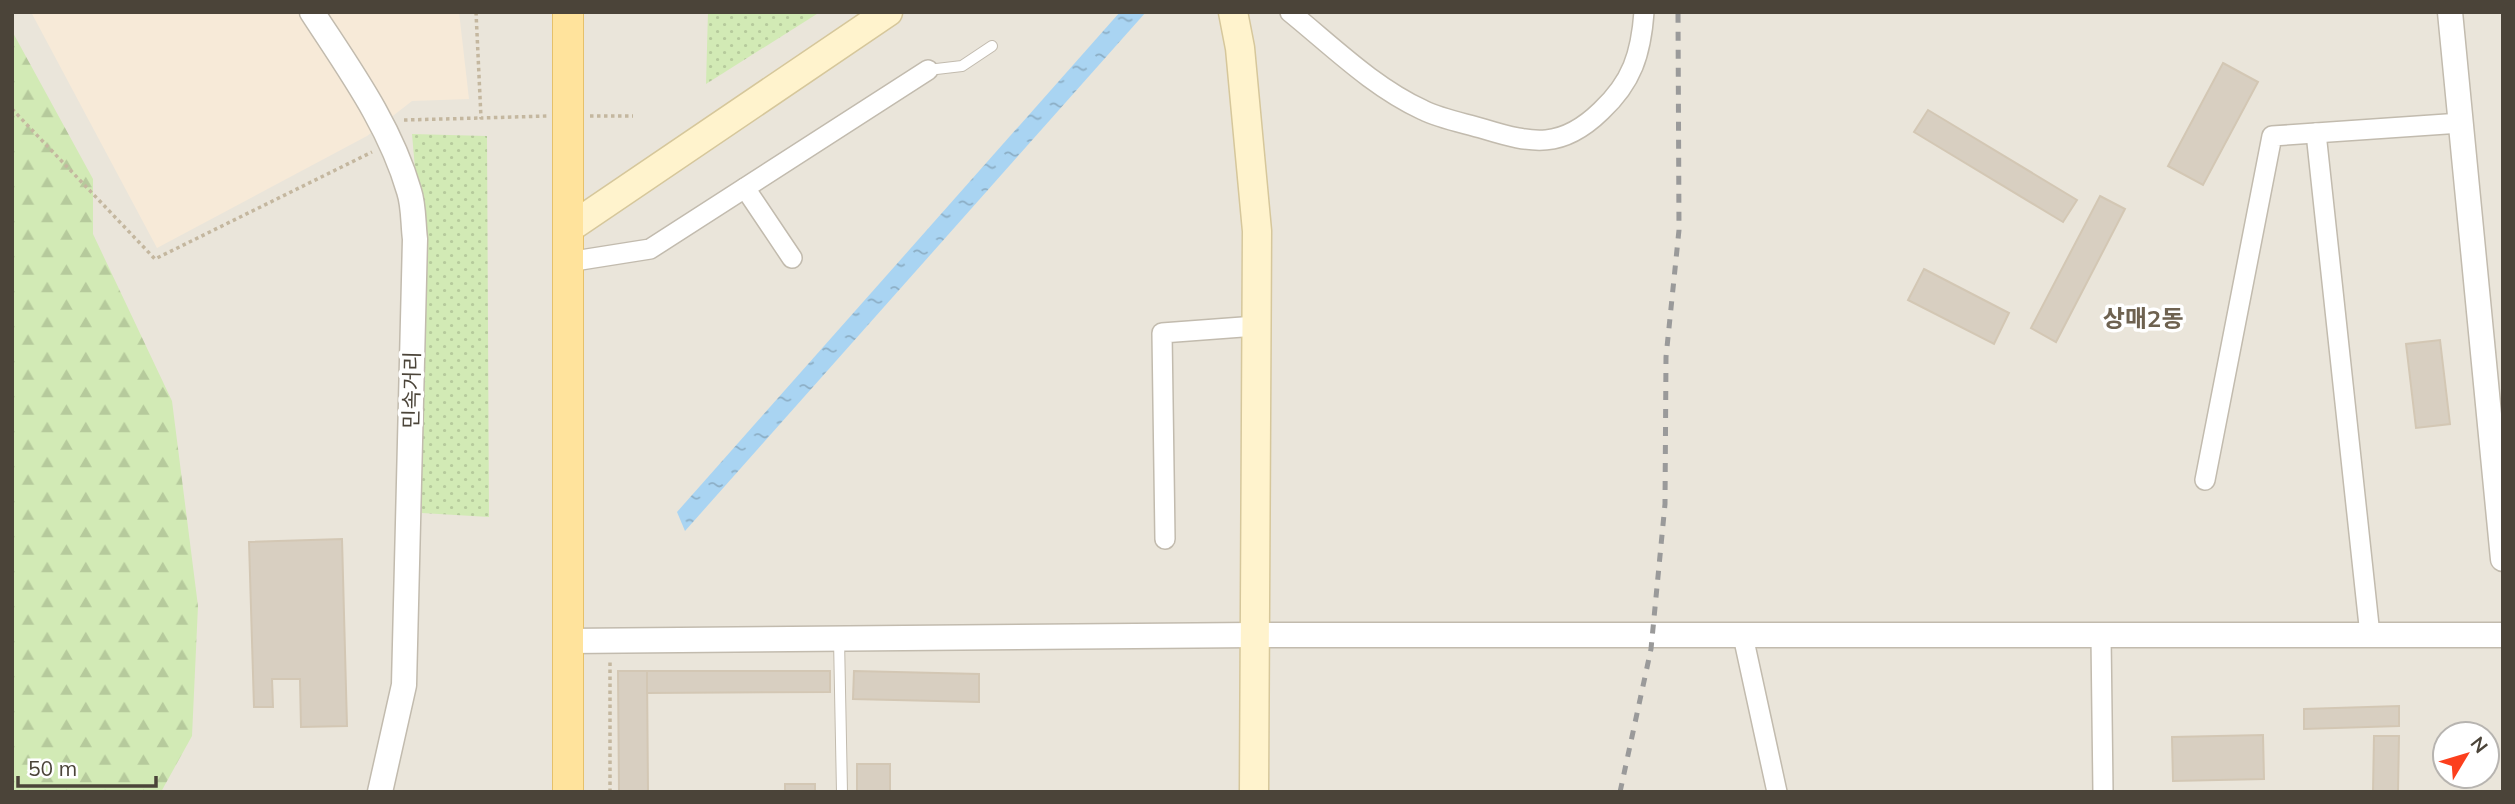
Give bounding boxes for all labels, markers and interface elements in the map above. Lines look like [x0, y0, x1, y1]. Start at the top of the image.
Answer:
district label: 상매2동 [2103, 303, 2183, 333]
street label: 민속거리 [397, 351, 425, 429]
north arrow [2431, 720, 2501, 790]
text: N [2466, 731, 2493, 758]
scale bar [18, 744, 156, 788]
text: 50 m [28, 755, 77, 781]

